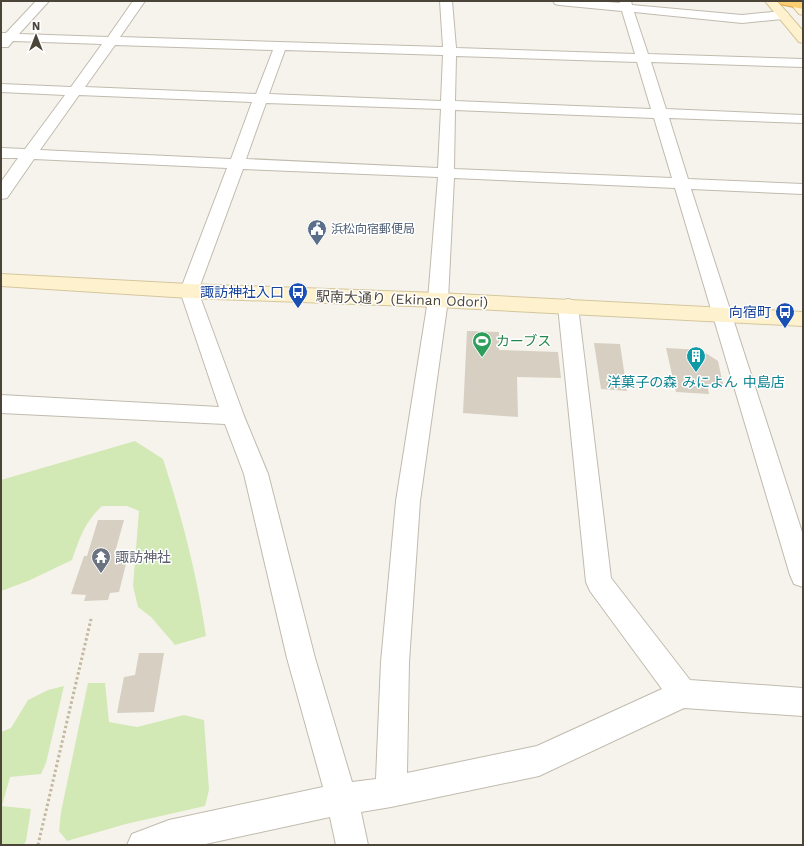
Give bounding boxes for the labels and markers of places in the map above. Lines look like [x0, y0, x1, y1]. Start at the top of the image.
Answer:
public building icon: 浜松向宿郵便局 [306, 218, 328, 246]
place label: 浜松向宿郵便局 [331, 222, 415, 236]
bus stop icon: 諏訪神社入口 [287, 281, 309, 309]
place label: 諏訪神社入口 [200, 284, 284, 300]
bus stop icon: 向宿町 [774, 301, 796, 329]
place label: 向宿町 [729, 304, 771, 320]
sports icon: カーブス [471, 330, 493, 358]
place label: カーブス [496, 333, 551, 349]
building icon: 洋菓子の森 みによん 中島店 [685, 345, 707, 373]
place label: 洋菓子の森 みによん 中島店 [607, 374, 785, 390]
temple icon: 諏訪神社 [90, 546, 112, 574]
place label: 諏訪神社 [115, 549, 171, 565]

